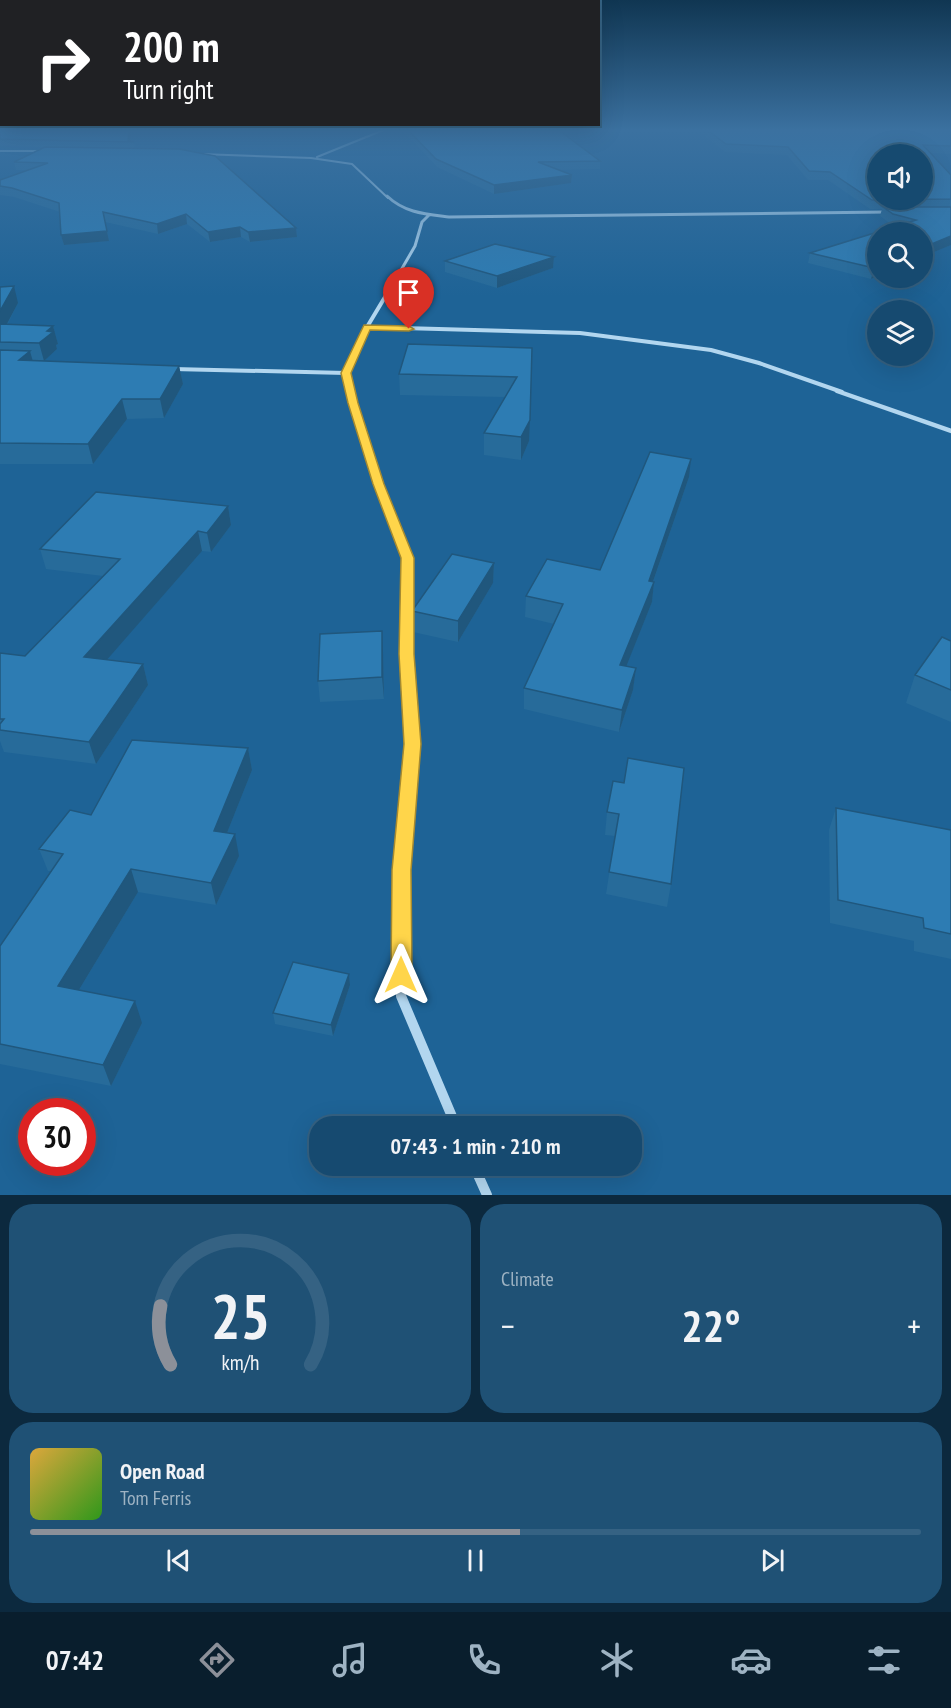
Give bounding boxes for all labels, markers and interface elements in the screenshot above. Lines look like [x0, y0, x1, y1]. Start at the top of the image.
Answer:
text: 200 m [123, 19, 220, 74]
icon: right [24, 24, 102, 102]
text: Turn right [123, 72, 214, 106]
map controls [867, 144, 933, 366]
button: sound [867, 144, 933, 210]
button: search [867, 222, 933, 288]
pin [383, 267, 434, 329]
icon: arrive [392, 276, 425, 309]
button: layers [867, 300, 933, 366]
position arrow [369, 943, 433, 1007]
speed limit sign: 30 [18, 1098, 96, 1176]
text: 07:43 · 1 min · 210 m [390, 1132, 561, 1160]
text: Climate [501, 1266, 554, 1292]
text: 25 [210, 1275, 270, 1356]
text: 22° [681, 1296, 741, 1354]
text: − [501, 1304, 515, 1347]
text: + [907, 1304, 921, 1347]
text: km/h [221, 1349, 259, 1377]
text: Open Road [120, 1457, 205, 1485]
text: Tom Ferris [120, 1485, 191, 1511]
icon: previous [162, 1544, 195, 1577]
icon: pause [459, 1544, 492, 1577]
icon: next [756, 1544, 789, 1577]
icon: directions [196, 1639, 238, 1681]
icon: music [329, 1639, 371, 1681]
icon: phone [463, 1639, 505, 1681]
icon: climate [596, 1639, 638, 1681]
icon: car [730, 1639, 772, 1681]
icon: filters [863, 1639, 905, 1681]
text: 07:42 [46, 1643, 104, 1677]

